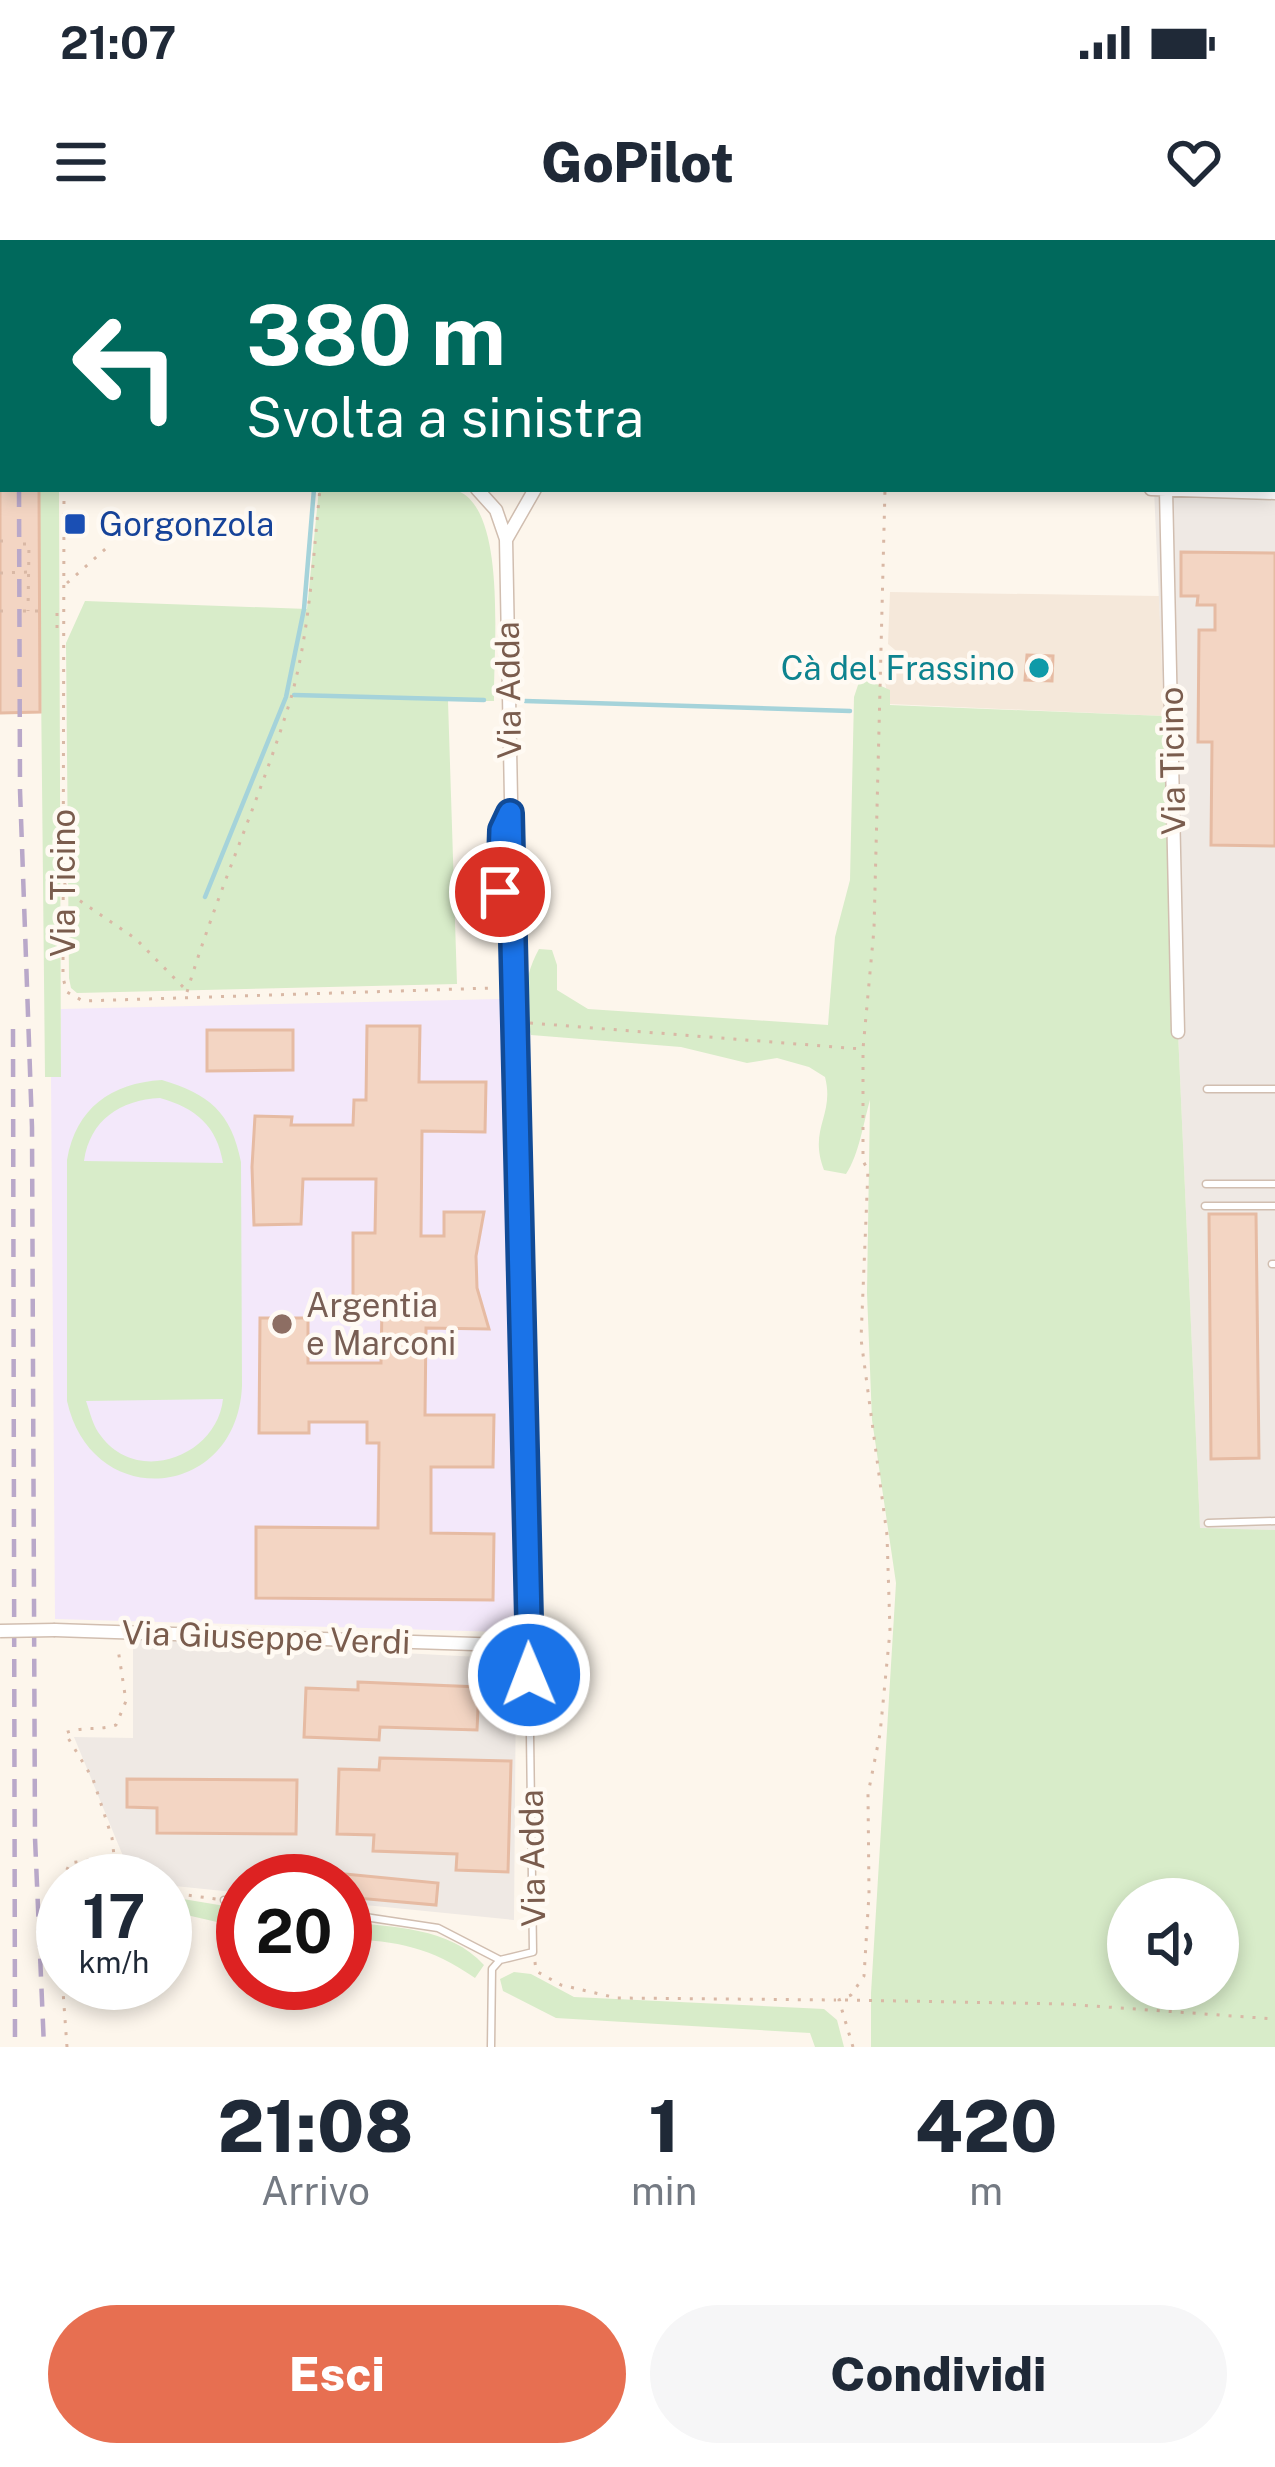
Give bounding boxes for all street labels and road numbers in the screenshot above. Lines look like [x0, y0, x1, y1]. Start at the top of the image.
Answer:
street label: Via Adda [488, 621, 528, 759]
street label: Via Ticino [1152, 687, 1192, 835]
street label: Via Ticino [44, 809, 82, 957]
street label: Via Giuseppe Verdi [121, 1613, 411, 1661]
street label: Via Adda [512, 1789, 552, 1927]

